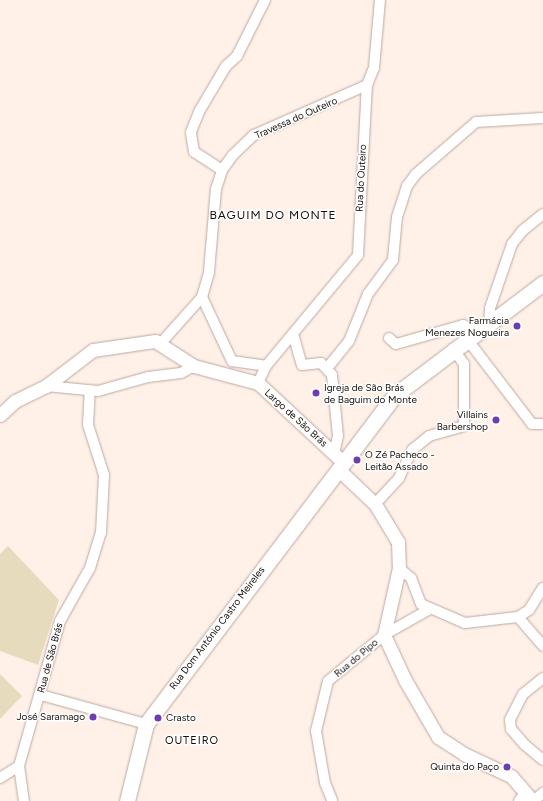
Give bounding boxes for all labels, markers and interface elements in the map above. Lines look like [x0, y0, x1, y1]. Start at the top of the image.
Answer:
street label: Travessa do Outeiro [253, 94, 339, 142]
street label: Rua do Outeiro [353, 144, 369, 212]
district label: BAGUIM DO MONTE [209, 209, 337, 223]
place label: Farmácia Menezes Nogueira [425, 314, 509, 338]
marker: Farmácia Menezes Nogueira [512, 321, 522, 331]
place label: Igreja de São Brás de Baguim do Monte [324, 381, 417, 404]
street label: Largo de São Brás [262, 387, 330, 449]
marker: Igreja de São Brás de Baguim do Monte [311, 388, 321, 398]
place label: Villains Barbershop [437, 408, 488, 432]
marker: Villains Barbershop [491, 415, 501, 425]
place label: O Zé Pacheco - Leitão Assado [365, 448, 435, 472]
marker: O Zé Pacheco - Leitão Assado [352, 455, 362, 465]
street label: Rua Dom António Castro Meireles [167, 564, 267, 692]
street label: Rua de São Brás [35, 622, 65, 694]
street label: Rua do Pipo [332, 636, 380, 680]
place label: José Saramago [16, 711, 85, 723]
marker: José Saramago [88, 712, 98, 722]
place label: Crasto [166, 712, 196, 724]
marker: Crasto [153, 713, 163, 723]
district label: OUTEIRO [165, 734, 219, 748]
place label: Quinta do Paço [430, 761, 499, 773]
marker: Quinta do Paço [502, 762, 512, 772]

